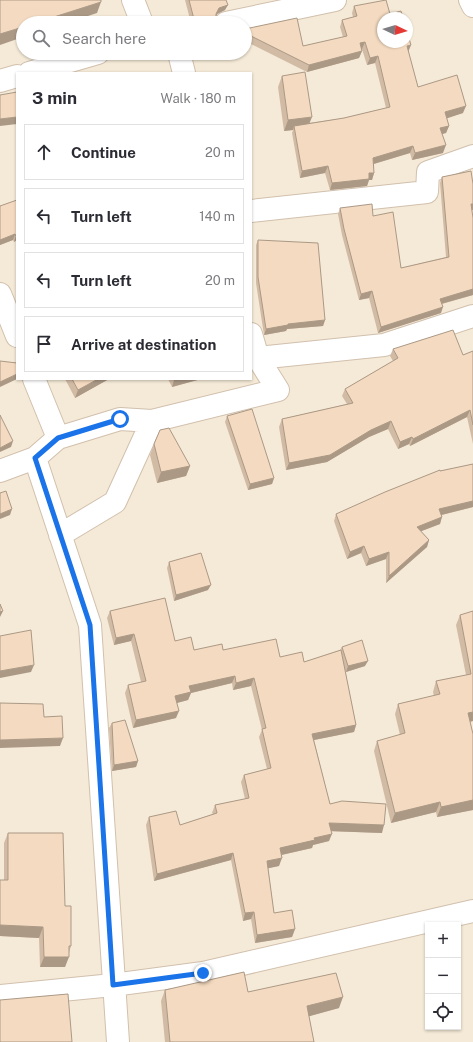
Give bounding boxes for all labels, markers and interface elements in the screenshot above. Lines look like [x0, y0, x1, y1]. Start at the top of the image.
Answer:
north arrow [377, 12, 413, 48]
search box [16, 16, 252, 60]
icon: search [30, 27, 52, 49]
text: Search here [62, 30, 146, 47]
text: 3 min [32, 88, 77, 108]
text: Walk · 180 m [161, 91, 236, 106]
icon: ahead [33, 141, 55, 163]
text: Continue [71, 144, 136, 161]
text: 20 m [205, 145, 235, 160]
icon: left [33, 205, 55, 227]
text: Turn left [71, 208, 132, 225]
text: 140 m [199, 209, 235, 224]
icon: left [33, 269, 55, 291]
text: Turn left [71, 272, 132, 289]
text: 20 m [205, 273, 235, 288]
icon: arrive [33, 333, 55, 355]
text: Arrive at destination [71, 336, 216, 353]
route start [111, 410, 129, 428]
map controls [425, 922, 461, 1030]
button: + [425, 922, 461, 958]
button: − [425, 958, 461, 994]
route end [194, 964, 212, 982]
button: locate [425, 994, 461, 1030]

